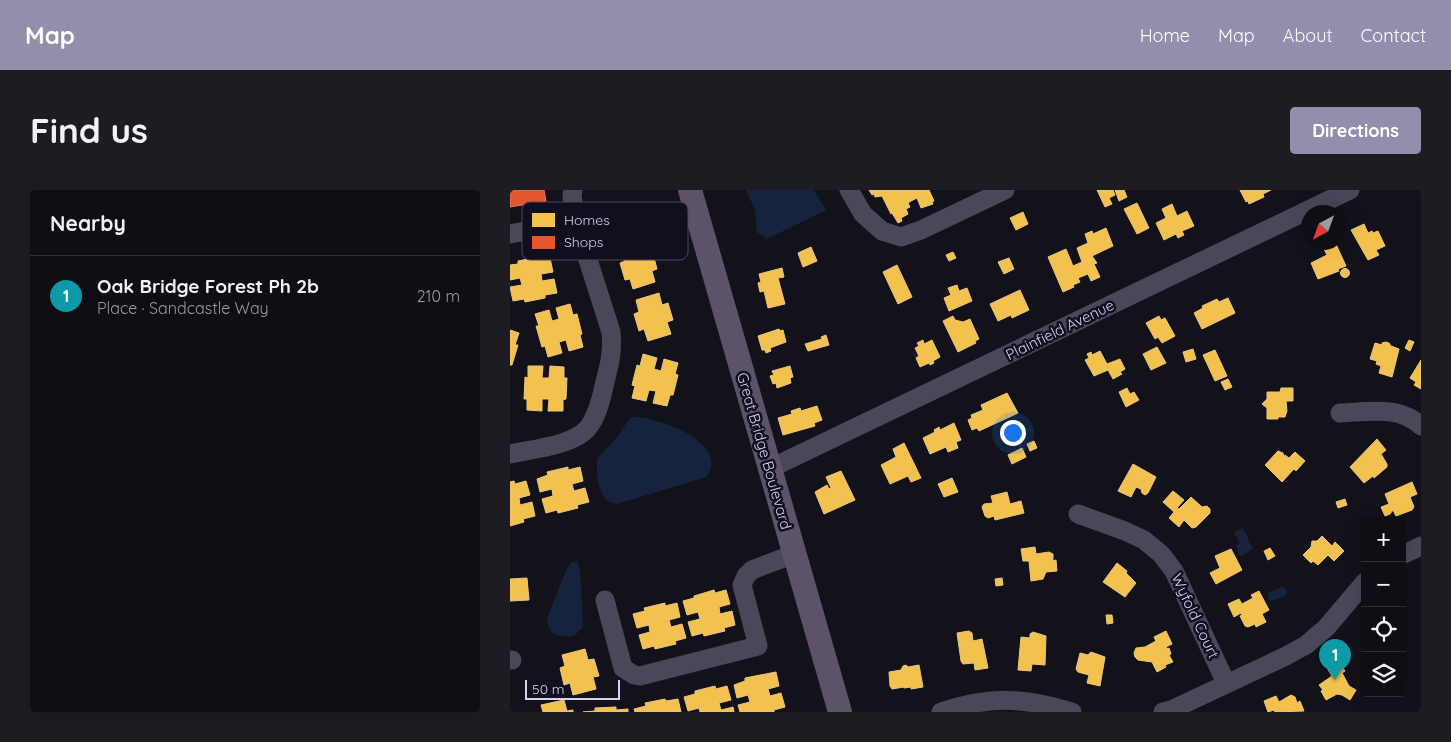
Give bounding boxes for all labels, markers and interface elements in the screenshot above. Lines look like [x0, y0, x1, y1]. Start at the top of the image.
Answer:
text: Map [25, 20, 75, 50]
text: Home [1140, 24, 1190, 47]
text: Map [1218, 24, 1255, 47]
text: About [1283, 24, 1333, 47]
text: Contact [1361, 24, 1426, 47]
button: Directions [1290, 107, 1421, 154]
text: Find us [30, 108, 148, 152]
legend [522, 202, 688, 260]
north arrow [1301, 205, 1346, 250]
text: Nearby [50, 210, 126, 236]
text: Homes [564, 211, 610, 229]
text: Shops [564, 233, 603, 251]
text: Oak Bridge Forest Ph 2b [97, 274, 319, 298]
text: 1 [63, 286, 69, 306]
text: 210 m [417, 286, 460, 306]
street label: Plainfield Avenue [1002, 295, 1117, 364]
text: Place · Sandcastle Way [97, 298, 269, 318]
street label: Great Bridge Boulevard [733, 370, 796, 532]
your location [1000, 420, 1026, 446]
map controls [1361, 517, 1406, 697]
button: + [1361, 517, 1406, 562]
button: − [1361, 562, 1406, 607]
street label: Wyfold Court [1167, 570, 1223, 661]
button: locate [1361, 607, 1406, 652]
pin: 1 [1319, 639, 1351, 680]
button: layers [1361, 652, 1406, 697]
scale bar [525, 677, 620, 700]
text: 50 m [532, 680, 565, 698]

